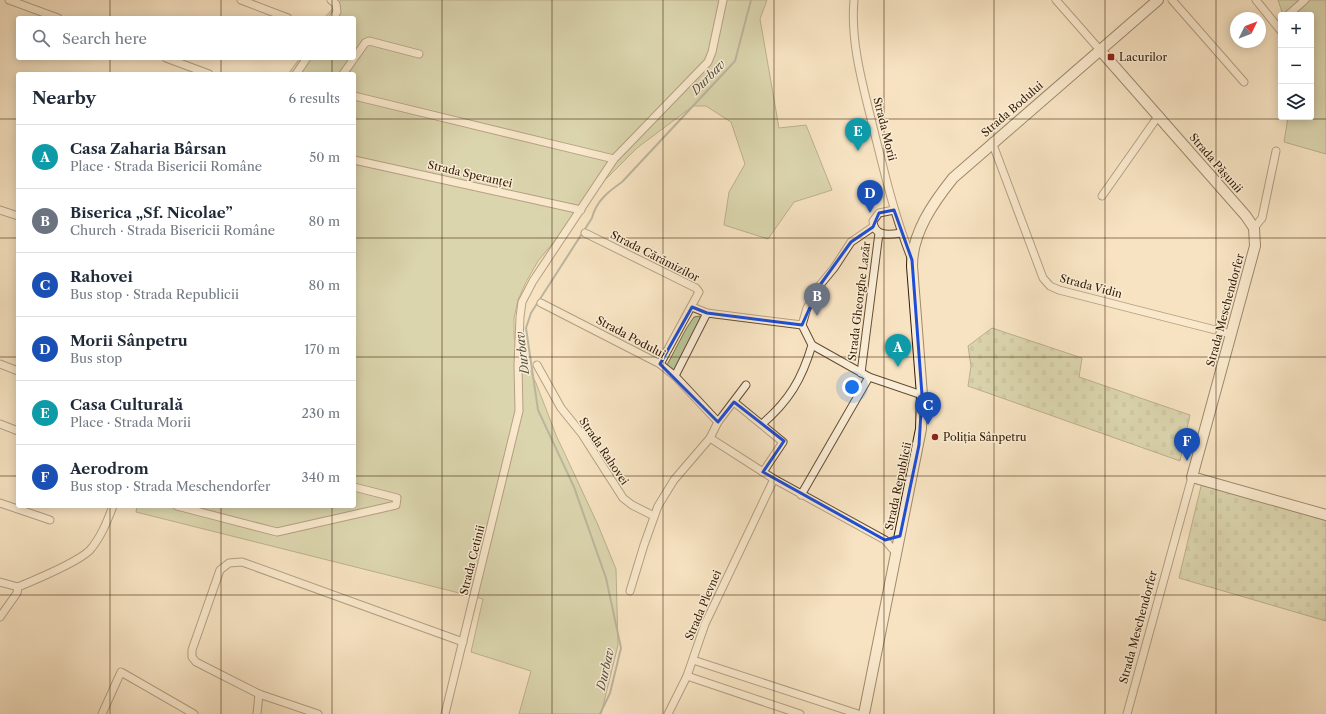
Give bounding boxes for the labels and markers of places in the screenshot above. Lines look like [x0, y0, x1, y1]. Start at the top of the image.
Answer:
place label: Lacurilor [1119, 50, 1168, 64]
marker: Lacurilor [1106, 52, 1116, 62]
pin: E [845, 118, 871, 151]
pin: D [857, 180, 883, 213]
pin: B [804, 283, 830, 316]
pin: A [885, 334, 911, 367]
pin: C [915, 392, 941, 425]
pin: F [1174, 428, 1200, 461]
place label: Poliția Sânpetru [943, 430, 1027, 444]
marker: Poliția Sânpetru [930, 432, 940, 442]

